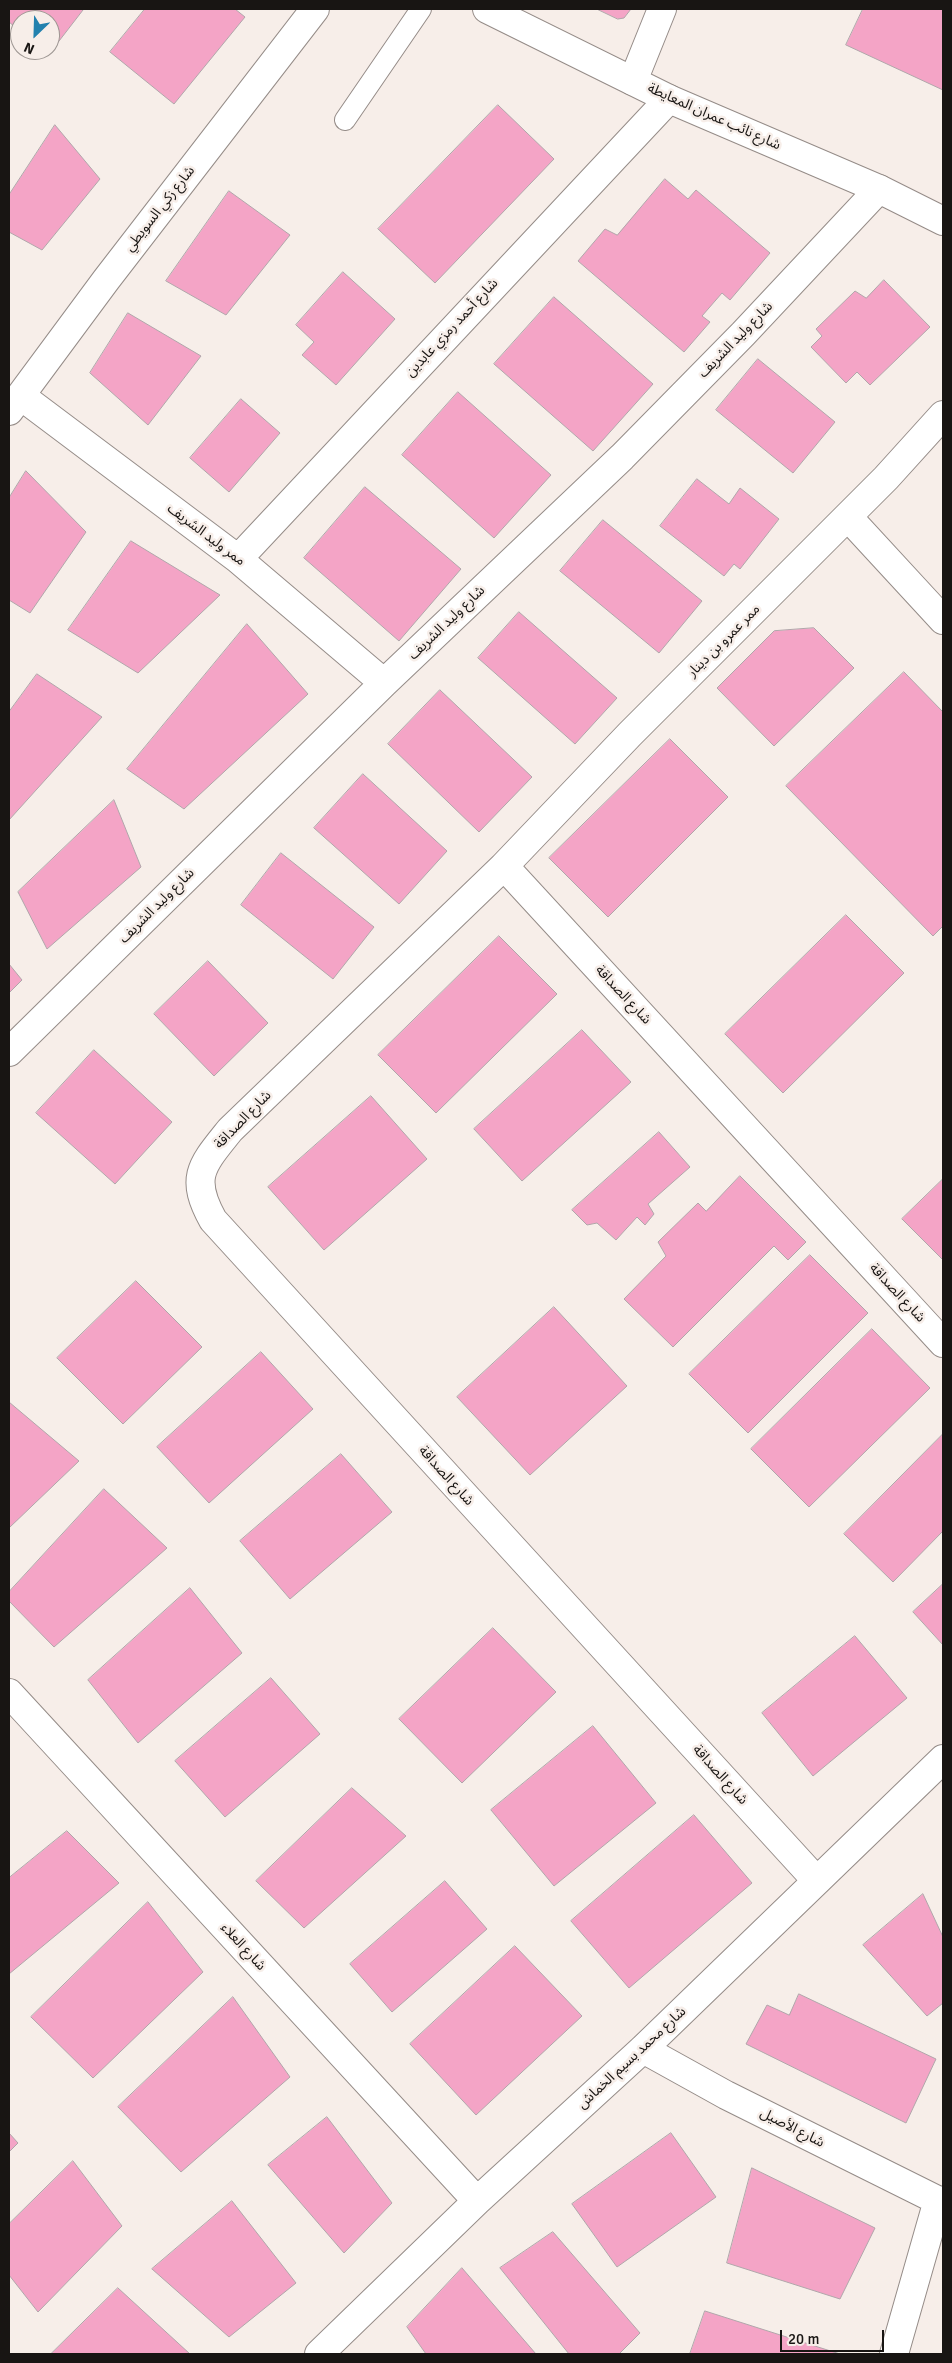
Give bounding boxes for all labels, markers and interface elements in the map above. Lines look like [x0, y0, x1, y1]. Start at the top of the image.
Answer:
north arrow [10, 10, 60, 60]
text: N [21, 38, 37, 58]
street label: شارع نائب عمران المعايطة [645, 80, 783, 154]
street label: شارع زكي السويطي [121, 163, 199, 255]
street label: شارع أحمد رمزي عابدين [402, 275, 502, 381]
street label: شارع وليد الشريف [695, 298, 777, 382]
street label: ممر وليد الشريف [164, 500, 248, 570]
street label: شارع وليد الشريف [405, 582, 489, 664]
street label: ممر عمرو بن دينار [684, 601, 764, 681]
street label: شارع وليد الشريف [116, 865, 198, 947]
street label: شارع الصداقة [591, 962, 655, 1028]
street label: شارع الصداقة [211, 1087, 275, 1153]
street label: شارع الصداقة [865, 1260, 929, 1326]
street label: شارع الصداقة [415, 1443, 477, 1509]
street label: شارع الصداقة [689, 1742, 751, 1808]
street label: شارع العلاء [217, 1920, 269, 1974]
street label: شارع محمد بسيم الخماش [574, 2003, 690, 2113]
street label: شارع الأصيل [757, 2105, 827, 2151]
scale bar [782, 2320, 886, 2352]
text: 20 m [788, 2330, 819, 2348]

